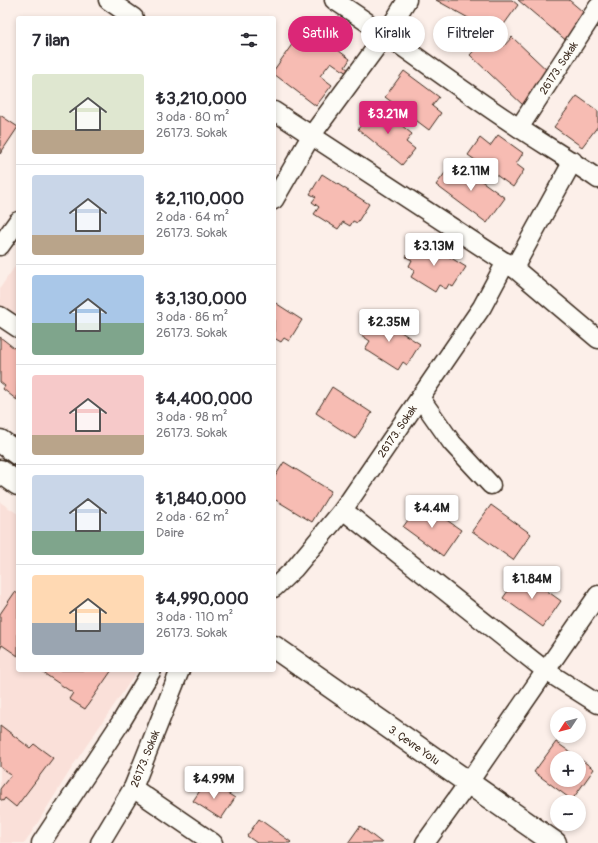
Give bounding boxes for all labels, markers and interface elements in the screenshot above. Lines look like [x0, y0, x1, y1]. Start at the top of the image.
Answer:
chip: Satılık [288, 16, 353, 52]
chip: Kiralık [361, 16, 425, 52]
chip: Filtreler [433, 16, 508, 52]
icon: filters [238, 29, 260, 51]
text: 7 ilan [32, 30, 70, 51]
street label: 26173. Sokak [536, 39, 581, 97]
text: ₺3,210,000 [156, 88, 247, 109]
icon: home [64, 90, 112, 138]
pin: ₺3.21M [355, 101, 421, 135]
text: ₺3.21M [368, 106, 408, 122]
text: 3 oda · 80 m² [156, 109, 230, 125]
text: 26173. Sokak [156, 125, 227, 141]
pin: ₺2.11M [438, 158, 504, 192]
text: ₺2.11M [452, 163, 490, 179]
text: ₺2,110,000 [156, 188, 244, 209]
icon: home [64, 191, 112, 239]
text: 2 oda · 64 m² [156, 209, 229, 225]
text: 26173. Sokak [156, 225, 227, 241]
pin: ₺3.13M [401, 233, 467, 267]
text: ₺3.13M [414, 238, 454, 254]
text: ₺3,130,000 [156, 288, 247, 309]
icon: home [64, 291, 112, 339]
text: 3 oda · 86 m² [156, 309, 228, 325]
pin: ₺2.35M [356, 309, 422, 343]
text: ₺2.35M [368, 314, 410, 330]
text: 26173. Sokak [156, 325, 227, 341]
text: ₺4,400,000 [156, 388, 253, 409]
icon: home [64, 391, 112, 439]
street label: 26173. Sokak [375, 402, 420, 460]
text: 3 oda · 98 m² [156, 409, 227, 425]
text: 26173. Sokak [156, 425, 227, 441]
text: ₺1,840,000 [156, 488, 246, 509]
icon: home [64, 491, 112, 539]
pin: ₺4.4M [404, 495, 460, 529]
text: ₺4.4M [414, 500, 450, 516]
text: 2 oda · 62 m² [156, 509, 229, 525]
text: Daire [156, 525, 184, 541]
pin: ₺1.84M [499, 566, 565, 600]
text: ₺1.84M [512, 571, 552, 587]
text: ₺4,990,000 [156, 588, 249, 609]
icon: home [64, 591, 112, 639]
text: 3 oda · 110 m² [156, 609, 233, 625]
text: 26173. Sokak [156, 625, 227, 641]
north arrow [550, 707, 586, 743]
map controls [550, 707, 586, 831]
street label: 3. Çevre Yolu [386, 723, 442, 767]
street label: 26173. Sokak [128, 728, 162, 789]
button: + [550, 751, 586, 787]
pin: ₺4.99M [181, 766, 247, 800]
text: ₺4.99M [194, 771, 234, 787]
button: − [550, 795, 586, 831]

